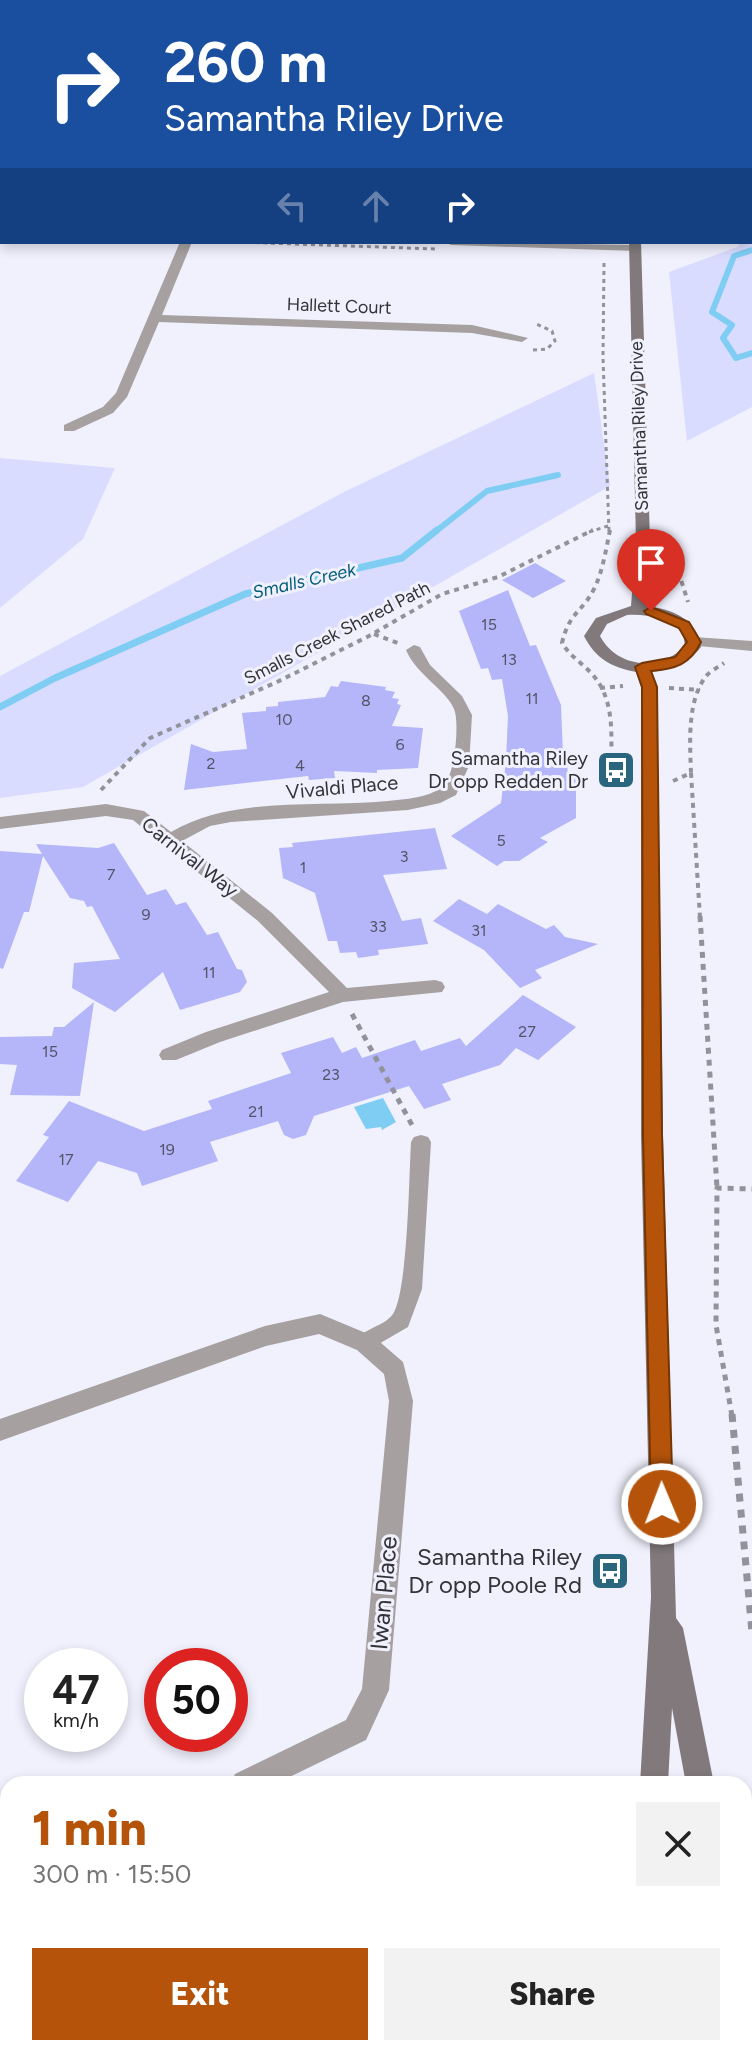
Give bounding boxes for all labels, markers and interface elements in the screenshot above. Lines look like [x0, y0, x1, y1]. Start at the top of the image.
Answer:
text: 260 m [164, 29, 327, 96]
icon: right [32, 32, 136, 136]
text: Samantha Riley Drive [164, 97, 504, 140]
icon: left [270, 184, 314, 228]
icon: ahead [354, 184, 398, 228]
icon: right [438, 184, 482, 228]
street label: Hallett Court [286, 293, 392, 319]
street label: Samantha Riley Drive [625, 341, 653, 511]
pin [617, 529, 685, 611]
icon: arrive [629, 541, 673, 585]
water label: Smalls Creek [250, 558, 359, 604]
street label: Smalls Creek Shared Path [240, 577, 434, 689]
house number: 15 [481, 615, 497, 634]
house number: 13 [501, 650, 517, 669]
house number: 11 [525, 689, 539, 708]
house number: 8 [361, 691, 371, 710]
house number: 10 [276, 710, 292, 729]
house number: 6 [395, 735, 405, 754]
place label: Samantha Riley Dr opp Redden Dr [428, 746, 588, 793]
bus stop icon: Samantha Riley Dr opp Redden Dr [595, 749, 637, 791]
house number: 2 [207, 754, 215, 773]
house number: 4 [295, 756, 305, 775]
street label: Vivaldi Place [285, 770, 399, 804]
street label: Carnival Way [137, 812, 243, 902]
house number: 5 [496, 831, 506, 850]
house number: 3 [400, 847, 408, 866]
house number: 1 [300, 858, 306, 877]
house number: 7 [107, 865, 116, 884]
house number: 9 [141, 905, 151, 924]
house number: 33 [369, 917, 387, 936]
house number: 31 [471, 921, 487, 940]
house number: 11 [202, 963, 216, 982]
house number: 27 [518, 1022, 536, 1041]
house number: 15 [42, 1042, 58, 1061]
house number: 23 [322, 1065, 340, 1084]
house number: 21 [248, 1102, 264, 1121]
house number: 19 [159, 1140, 175, 1159]
house number: 17 [58, 1150, 74, 1169]
position arrow [620, 1462, 704, 1546]
street label: Iwan Place [364, 1535, 403, 1651]
place label: Samantha Riley Dr opp Poole Rd [408, 1542, 582, 1599]
bus stop icon: Samantha Riley Dr opp Poole Rd [589, 1550, 631, 1592]
speed limit sign: 50 [144, 1648, 248, 1752]
text: 47 [52, 1666, 100, 1714]
text: km/h [53, 1708, 99, 1732]
text: 1 min [32, 1799, 147, 1857]
button: close [636, 1802, 720, 1886]
text: 300 m · 15:50 [32, 1858, 191, 1890]
button: Exit [32, 1948, 368, 2040]
button: Share [384, 1948, 720, 2040]

